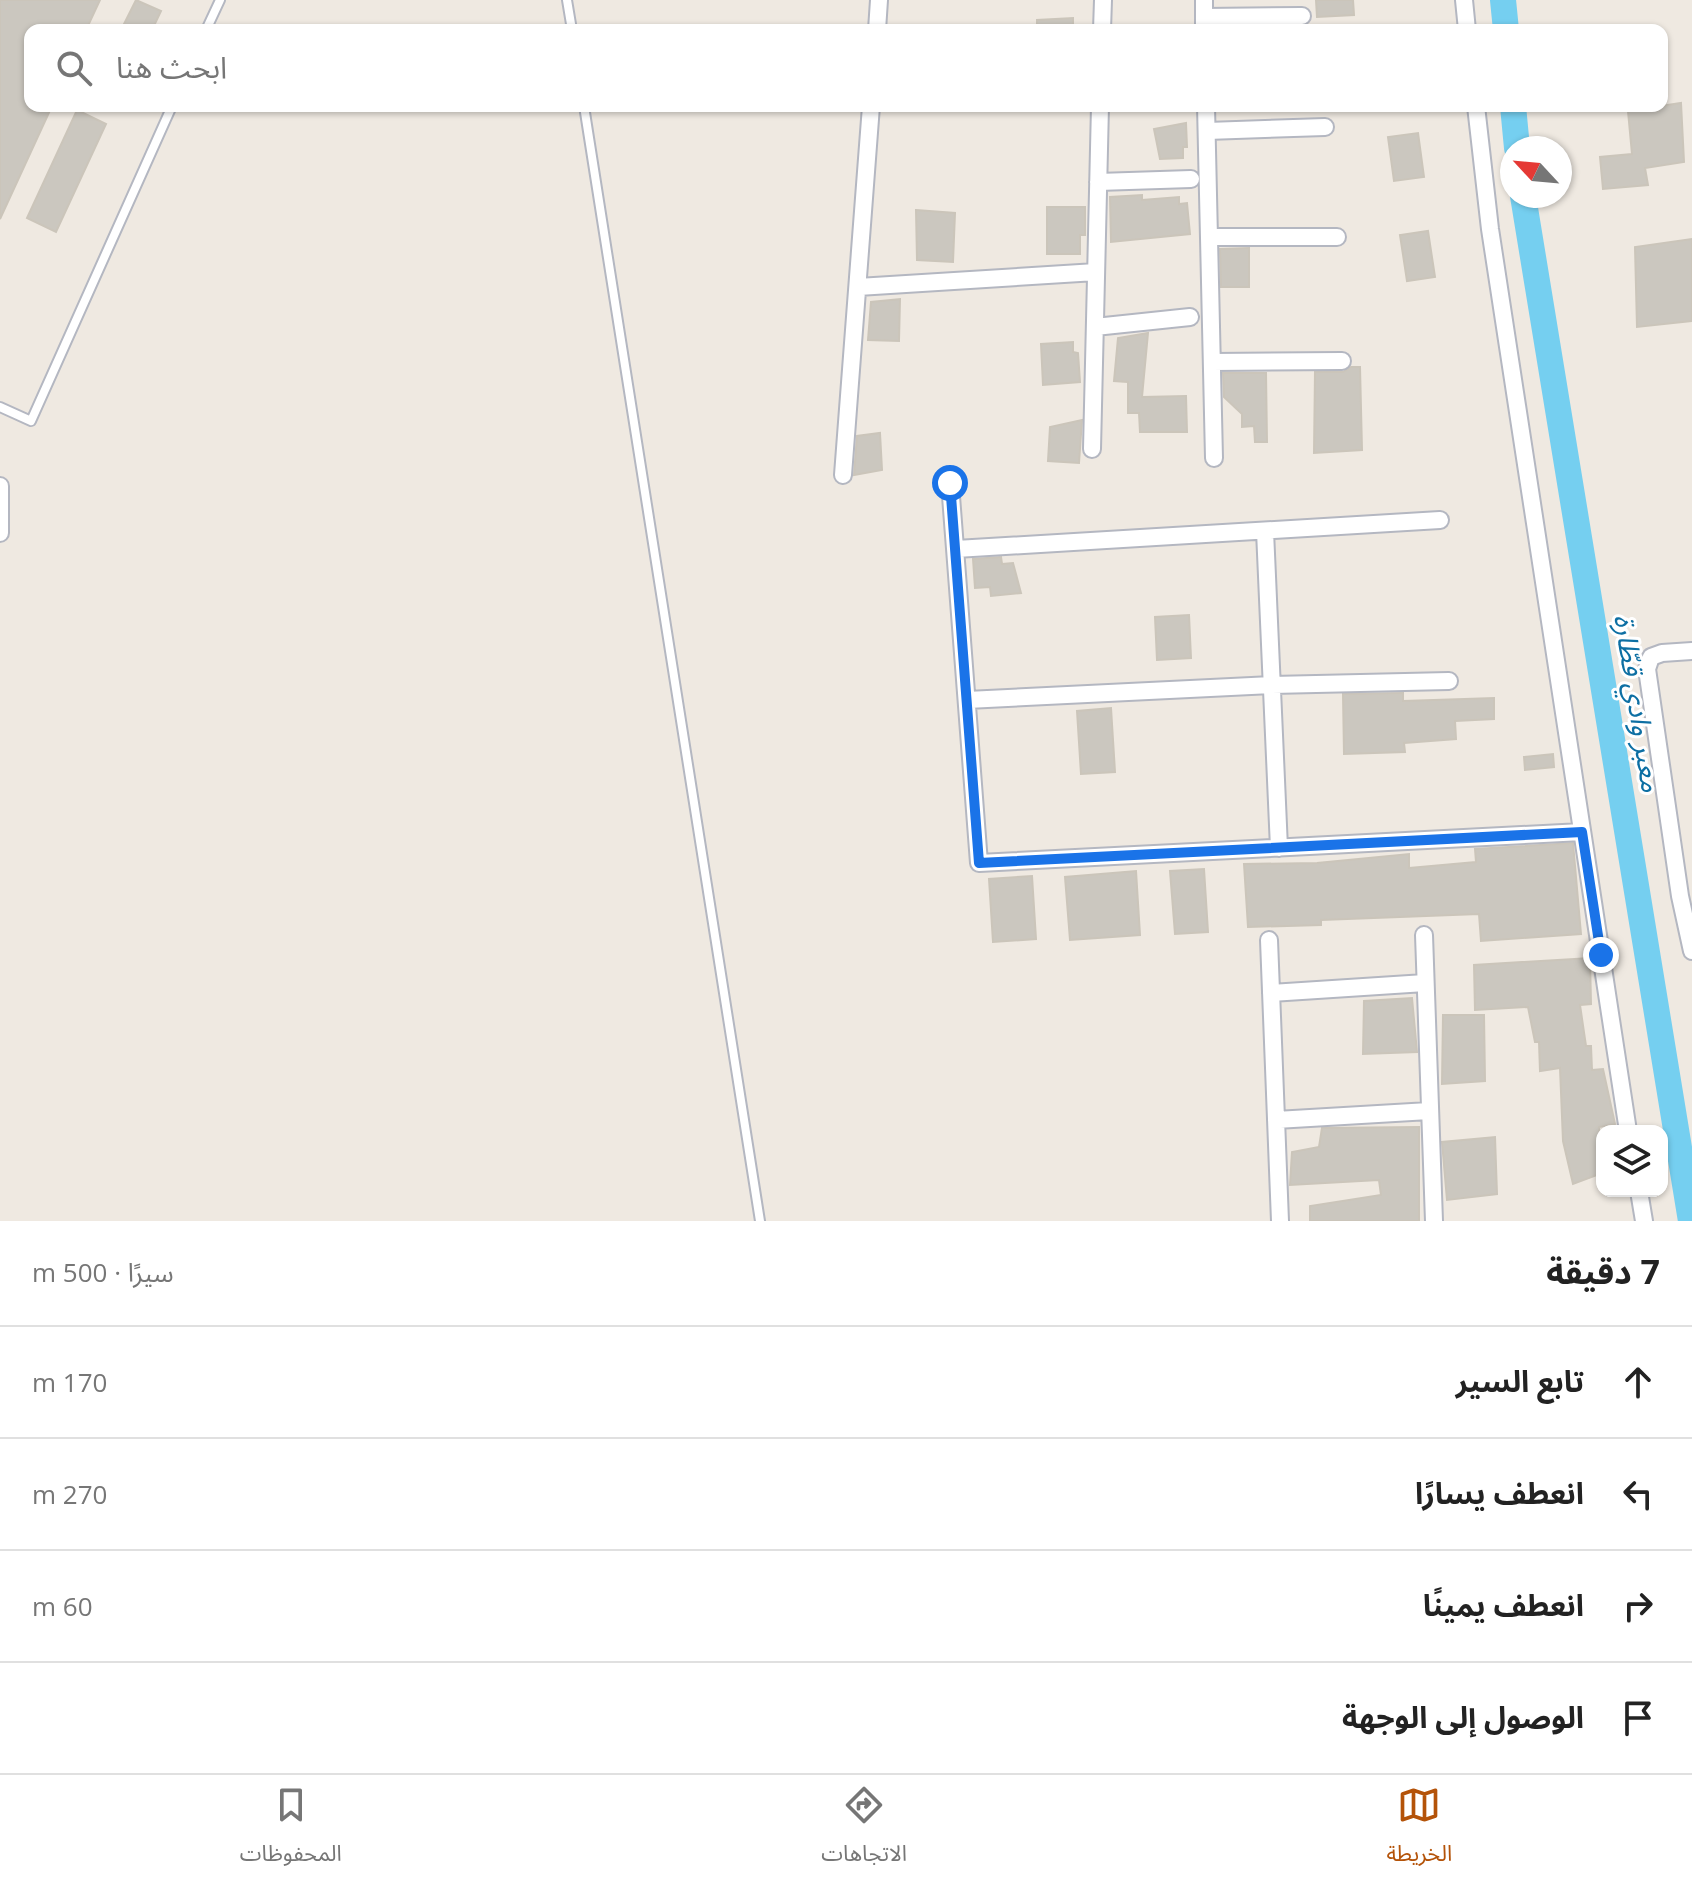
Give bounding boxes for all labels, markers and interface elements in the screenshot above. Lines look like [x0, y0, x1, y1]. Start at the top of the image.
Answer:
search box [24, 24, 1668, 112]
icon: search [52, 46, 96, 90]
text: ابحث هنا [116, 46, 227, 87]
north arrow [1500, 136, 1572, 208]
route start [932, 465, 968, 501]
water label: معبر وادي قطّارة [1602, 611, 1672, 795]
route end [1583, 937, 1619, 973]
map controls [1596, 1125, 1668, 1197]
button: layers [1596, 1125, 1668, 1197]
text: 7 دقيقة [1546, 1248, 1660, 1294]
text: سيرًا · 500 m [32, 1254, 174, 1290]
text: تابع السير [1456, 1360, 1584, 1401]
icon: ahead [1616, 1360, 1660, 1404]
text: 170 m [32, 1364, 107, 1400]
text: انعطف يسارًا [1415, 1472, 1584, 1513]
icon: left [1616, 1472, 1660, 1516]
text: 270 m [32, 1476, 107, 1512]
text: انعطف يمينًا [1423, 1584, 1584, 1625]
icon: right [1616, 1584, 1660, 1628]
text: 60 m [32, 1588, 93, 1624]
text: الوصول إلى الوجهة [1342, 1696, 1584, 1737]
icon: arrive [1616, 1696, 1660, 1740]
tab: المحفوظات [240, 1783, 342, 1877]
tab: الاتجاهات [821, 1783, 907, 1877]
tab: الخريطة [1386, 1783, 1452, 1877]

